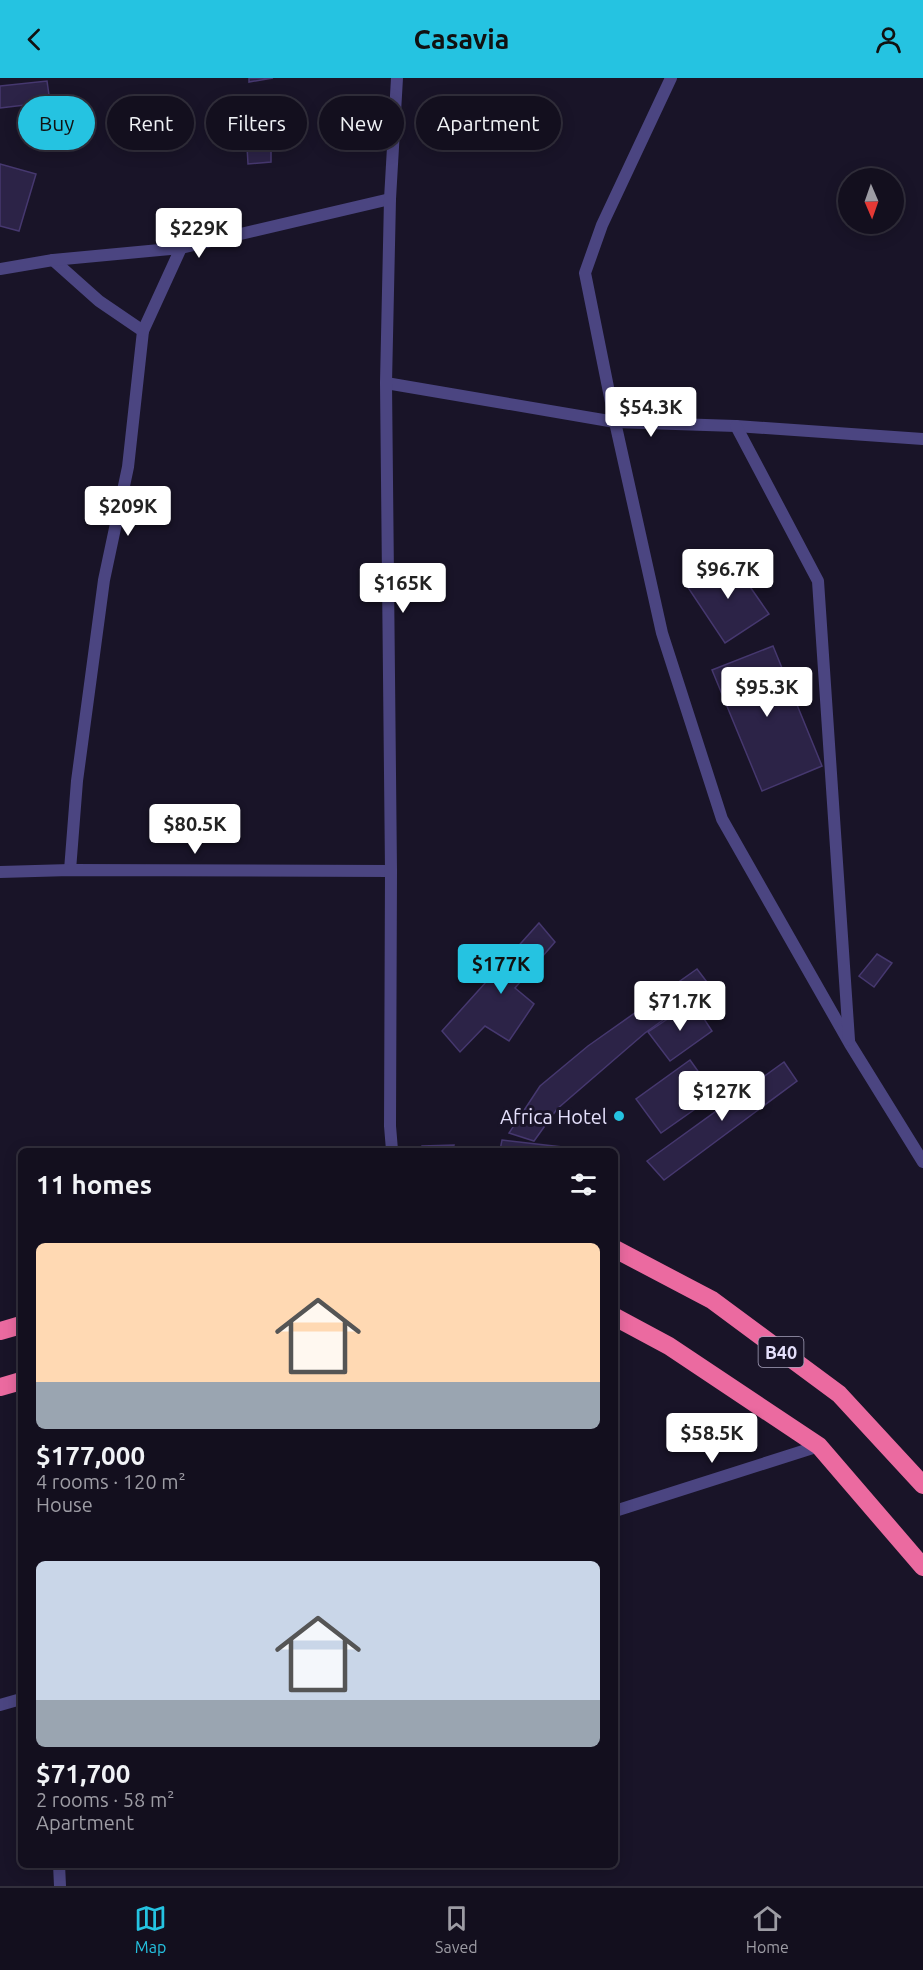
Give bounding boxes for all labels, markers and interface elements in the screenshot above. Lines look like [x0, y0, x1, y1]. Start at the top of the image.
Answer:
icon: back [18, 23, 51, 56]
icon: person [872, 23, 905, 56]
text: Casavia [414, 24, 509, 54]
chip: Buy [18, 96, 95, 150]
chip: Rent [107, 96, 194, 150]
chip: Filters [206, 96, 307, 150]
chip: New [319, 96, 404, 150]
chip: Apartment [416, 96, 561, 150]
north arrow [838, 168, 904, 234]
map controls [838, 168, 904, 234]
pin: $229K [157, 208, 241, 259]
text: $229K [170, 216, 228, 239]
pin: $54.3K [602, 387, 700, 438]
text: $54.3K [619, 395, 683, 418]
pin: $209K [86, 486, 170, 537]
text: $209K [99, 494, 157, 517]
pin: $96.7K [679, 549, 777, 600]
text: $96.7K [696, 557, 760, 580]
pin: $165K [361, 563, 445, 614]
text: $165K [374, 571, 432, 594]
pin: $95.3K [718, 667, 816, 718]
text: $95.3K [735, 675, 799, 698]
pin: $80.5K [146, 804, 244, 855]
text: $80.5K [163, 812, 227, 835]
pin: $177K [459, 944, 543, 995]
text: $177K [472, 952, 530, 975]
pin: $71.7K [631, 981, 729, 1032]
text: $71.7K [648, 989, 712, 1012]
pin: $127K [680, 1071, 764, 1122]
text: $127K [693, 1079, 751, 1102]
place label: Africa Hotel [500, 1105, 607, 1128]
marker: Africa Hotel [612, 1109, 626, 1123]
icon: filters [567, 1168, 600, 1201]
text: 11 homes [36, 1170, 152, 1199]
icon: home [264, 1282, 372, 1390]
road number: B40 [758, 1337, 804, 1367]
pin: $58.5K [663, 1413, 761, 1464]
text: $58.5K [680, 1421, 744, 1444]
text: $177,000 [36, 1441, 145, 1470]
text: 4 rooms · 120 m² [36, 1470, 186, 1493]
text: House [36, 1493, 93, 1516]
icon: home [264, 1600, 372, 1708]
text: $71,700 [36, 1759, 130, 1788]
text: 2 rooms · 58 m² [36, 1788, 174, 1811]
text: Apartment [36, 1811, 134, 1834]
tab: Map [134, 1902, 167, 1956]
tab: Saved [435, 1902, 478, 1956]
tab: Home [746, 1902, 789, 1956]

